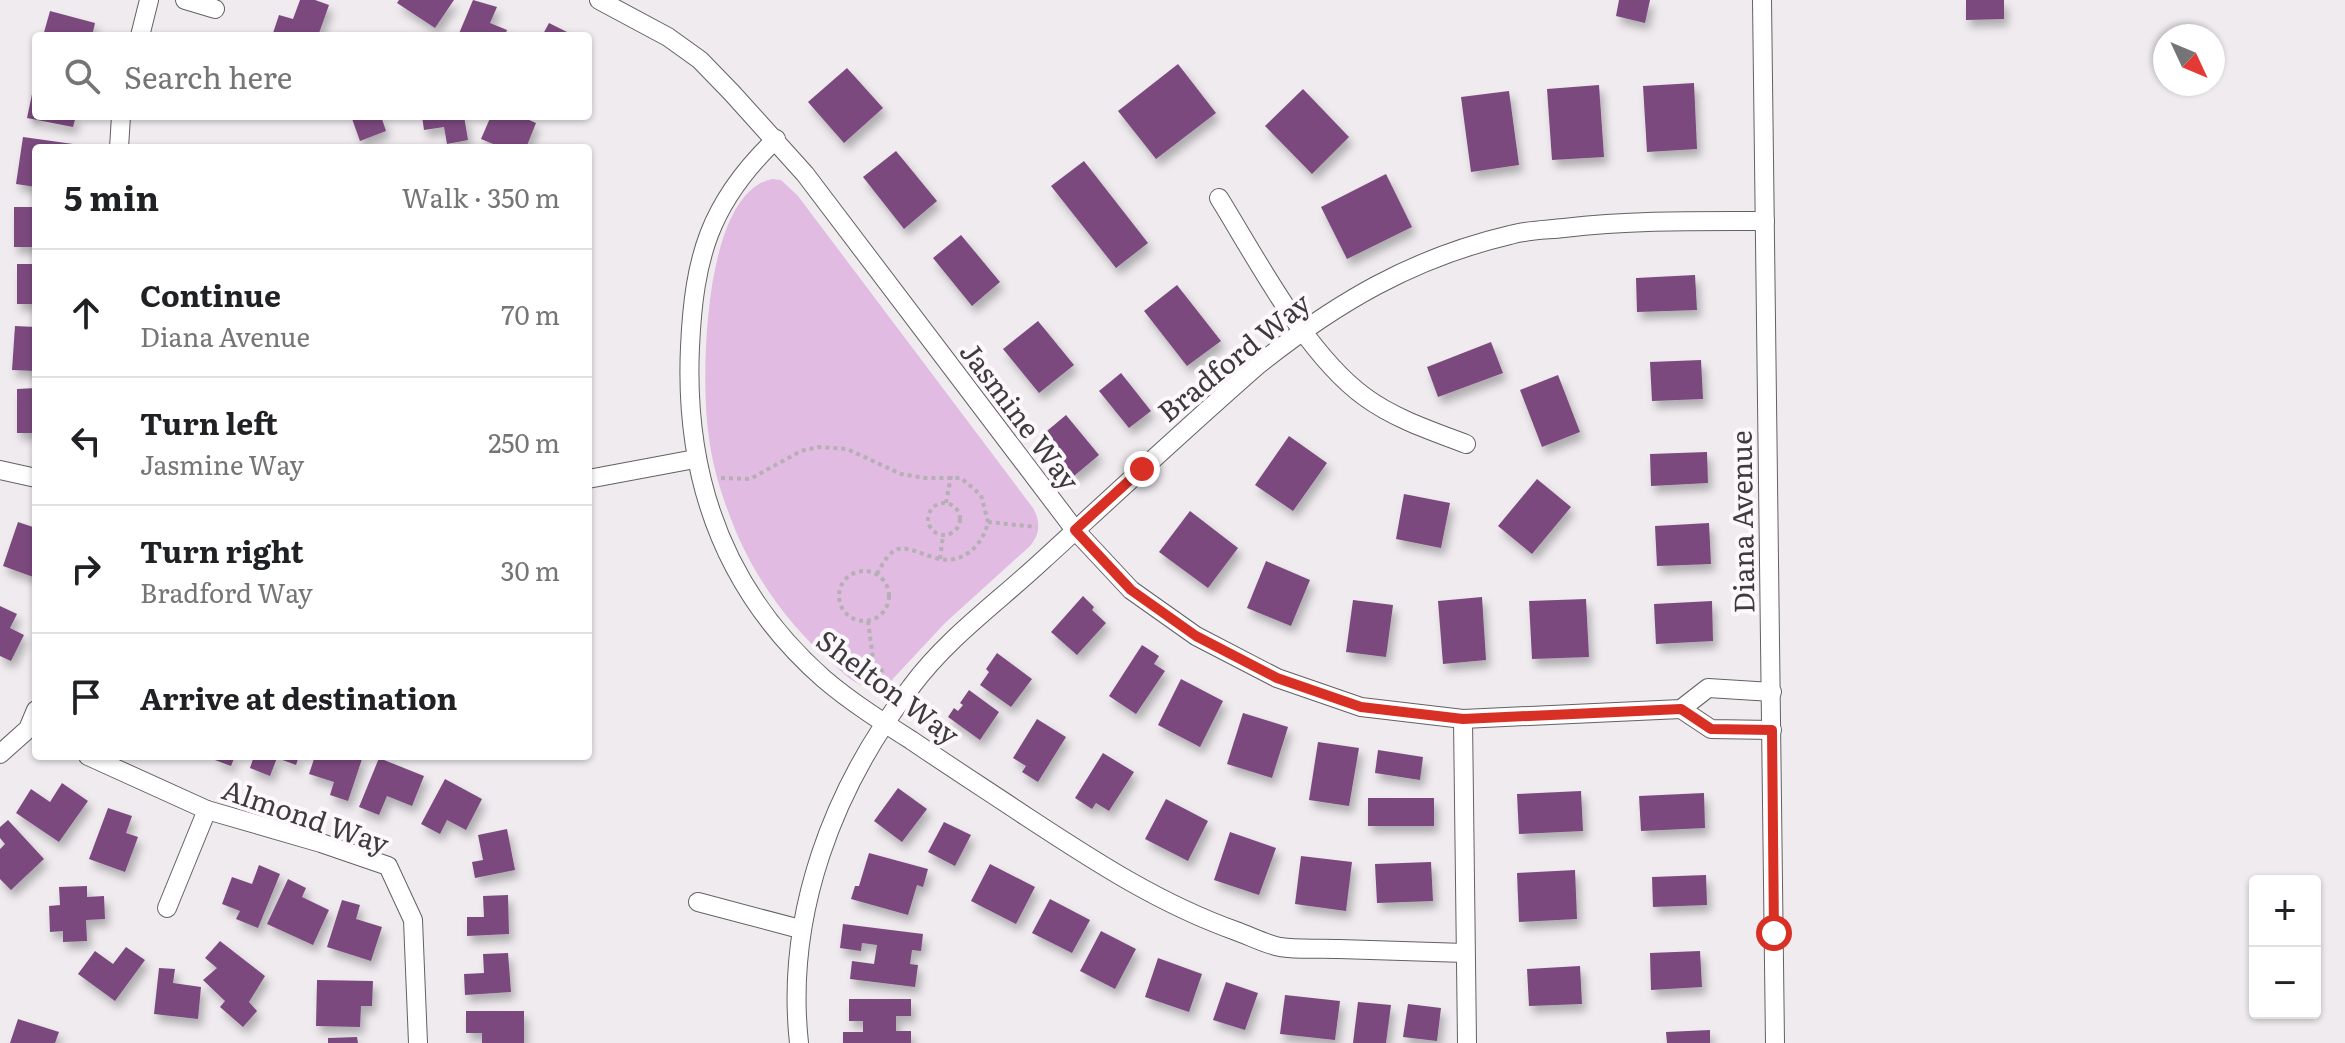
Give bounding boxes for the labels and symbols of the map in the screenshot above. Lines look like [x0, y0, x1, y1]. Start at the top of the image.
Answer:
north arrow [2153, 24, 2225, 96]
street label: Bradford Way [1148, 281, 1319, 431]
street label: Jasmine Way [951, 332, 1091, 499]
street label: Diana Avenue [1718, 430, 1764, 614]
route end [1124, 451, 1160, 487]
street label: Shelton Way [809, 618, 970, 754]
street label: Almond Way [217, 767, 396, 863]
route start [1756, 915, 1792, 951]

